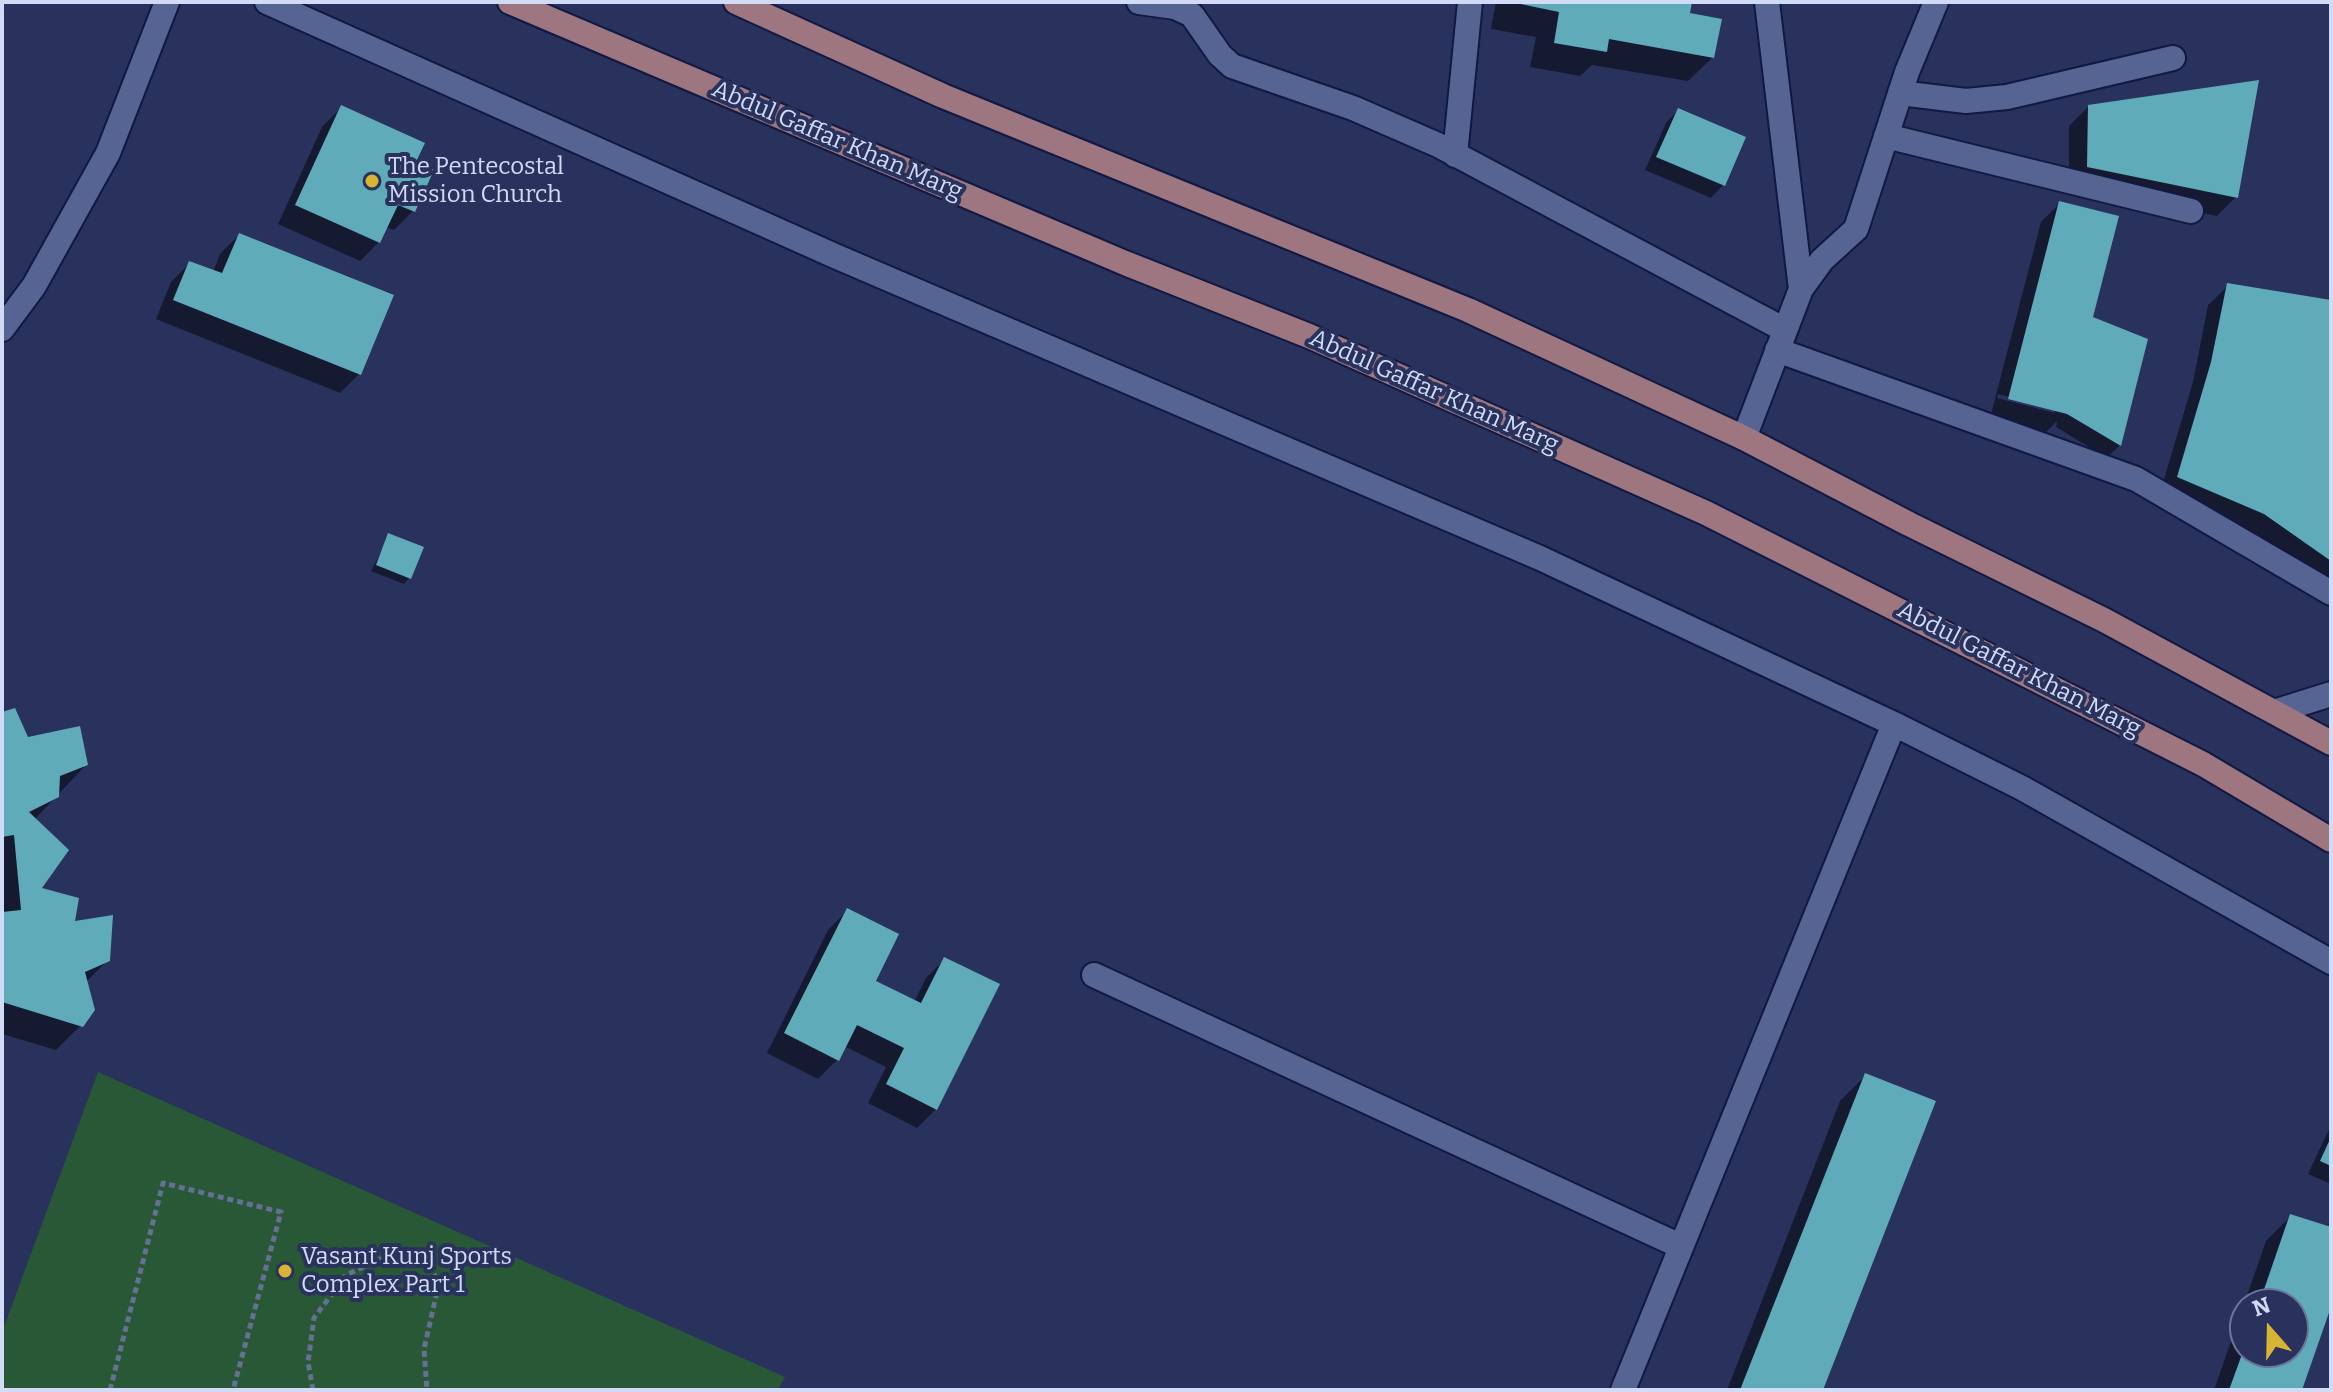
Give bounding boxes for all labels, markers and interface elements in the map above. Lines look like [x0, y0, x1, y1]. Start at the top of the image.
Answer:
street label: Abdul Gaffar Khan Marg [707, 75, 967, 207]
place label: The Pentecostal Mission Church [388, 153, 564, 209]
marker: The Pentecostal Mission Church [363, 172, 381, 190]
street label: Abdul Gaffar Khan Marg [1305, 324, 1563, 460]
street label: Abdul Gaffar Khan Marg [1892, 596, 2146, 744]
place label: Vasant Kunj Sports Complex Part 1 [301, 1243, 512, 1299]
marker: Vasant Kunj Sports Complex Part 1 [276, 1262, 294, 1280]
north arrow [2229, 1288, 2309, 1368]
text: N [2249, 1291, 2274, 1322]

